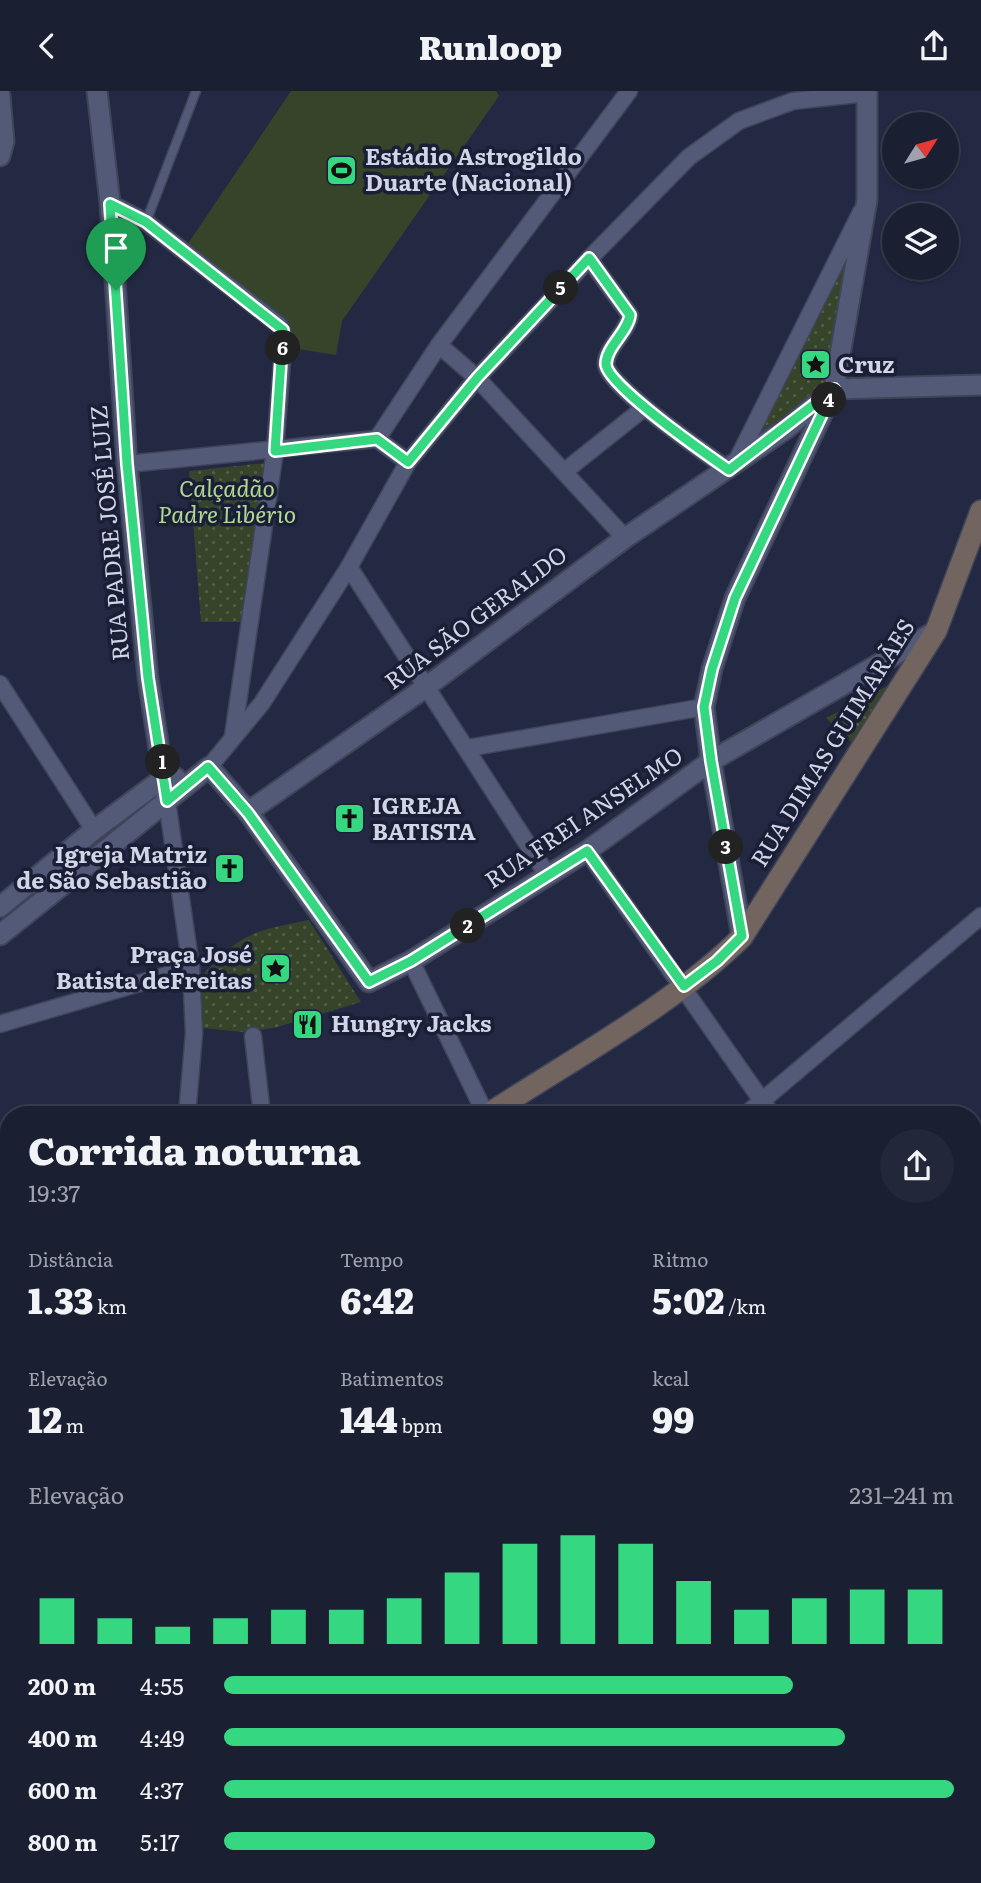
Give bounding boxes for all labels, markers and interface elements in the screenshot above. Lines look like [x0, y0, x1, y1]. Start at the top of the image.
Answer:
text: Runloop [419, 22, 562, 70]
icon: back [28, 27, 66, 65]
icon: share [915, 27, 953, 65]
north arrow [882, 112, 959, 189]
map controls [882, 112, 959, 280]
place label: Estádio Astrogildo Duarte (Nacional) [365, 138, 582, 198]
sports icon: Estádio Astrogildo Duarte (Nacional) [325, 153, 359, 187]
button: layers [882, 203, 959, 280]
pin [86, 218, 146, 290]
icon: arrive [97, 229, 135, 267]
pin: 5 [544, 271, 578, 305]
text: 5 [555, 273, 566, 301]
pin: 6 [266, 331, 300, 365]
text: 6 [277, 333, 288, 361]
place label: Cruz [838, 346, 895, 380]
place icon: Cruz [798, 348, 832, 382]
pin: 4 [812, 383, 846, 417]
text: 4 [823, 385, 834, 413]
street label: RUA PADRE JOSÉ LUIZ [80, 404, 136, 662]
park label: Calçadão Padre Libério [158, 470, 296, 530]
street label: RUA SÃO GERALDO [376, 536, 573, 696]
street label: RUA DIMAS GUIMARÃES [741, 612, 922, 872]
street label: RUA FREI ANSELMO [477, 737, 689, 895]
pin: 1 [146, 745, 180, 779]
text: 1 [159, 747, 166, 775]
place label: IGREJA BATISTA [372, 787, 476, 847]
church icon: IGREJA BATISTA [332, 802, 366, 836]
pin: 3 [708, 829, 744, 865]
text: 3 [720, 832, 731, 860]
place label: Igreja Matriz de São Sebastião [16, 836, 207, 896]
church icon: Igreja Matriz de São Sebastião [213, 851, 247, 885]
pin: 2 [450, 909, 486, 943]
text: 2 [462, 911, 473, 939]
place label: Praça José Batista deFreitas [56, 936, 252, 996]
place icon: Praça José Batista deFreitas [258, 951, 292, 985]
place label: Hungry Jacks [331, 1005, 492, 1039]
restaurant icon: Hungry Jacks [291, 1007, 325, 1041]
text: Corrida noturna [28, 1120, 361, 1177]
button: share [880, 1129, 954, 1203]
text: 19:37 [28, 1175, 80, 1209]
text: Distância [28, 1245, 113, 1273]
text: Tempo [340, 1245, 403, 1273]
text: Ritmo [652, 1245, 708, 1273]
text: 1.33 [28, 1273, 93, 1325]
text: 6:42 [340, 1273, 414, 1325]
text: 5:02 [652, 1273, 724, 1325]
text: km [93, 1292, 127, 1320]
text: /km [724, 1292, 766, 1320]
text: Elevação [28, 1364, 108, 1392]
text: Batimentos [340, 1364, 443, 1392]
text: kcal [652, 1364, 689, 1392]
text: 12 [28, 1392, 62, 1444]
text: 144 [340, 1392, 398, 1444]
text: 99 [652, 1392, 695, 1444]
text: m [62, 1411, 84, 1439]
text: bpm [398, 1411, 443, 1439]
text: Elevação [28, 1477, 124, 1511]
text: 231–241 m [849, 1477, 954, 1511]
text: 200 m [28, 1668, 96, 1702]
text: 4:55 [140, 1668, 184, 1702]
text: 400 m [28, 1720, 98, 1754]
text: 4:49 [140, 1720, 185, 1754]
text: 600 m [28, 1772, 97, 1806]
text: 4:37 [140, 1772, 184, 1806]
text: 800 m [28, 1824, 97, 1858]
text: 5:17 [140, 1824, 180, 1858]

